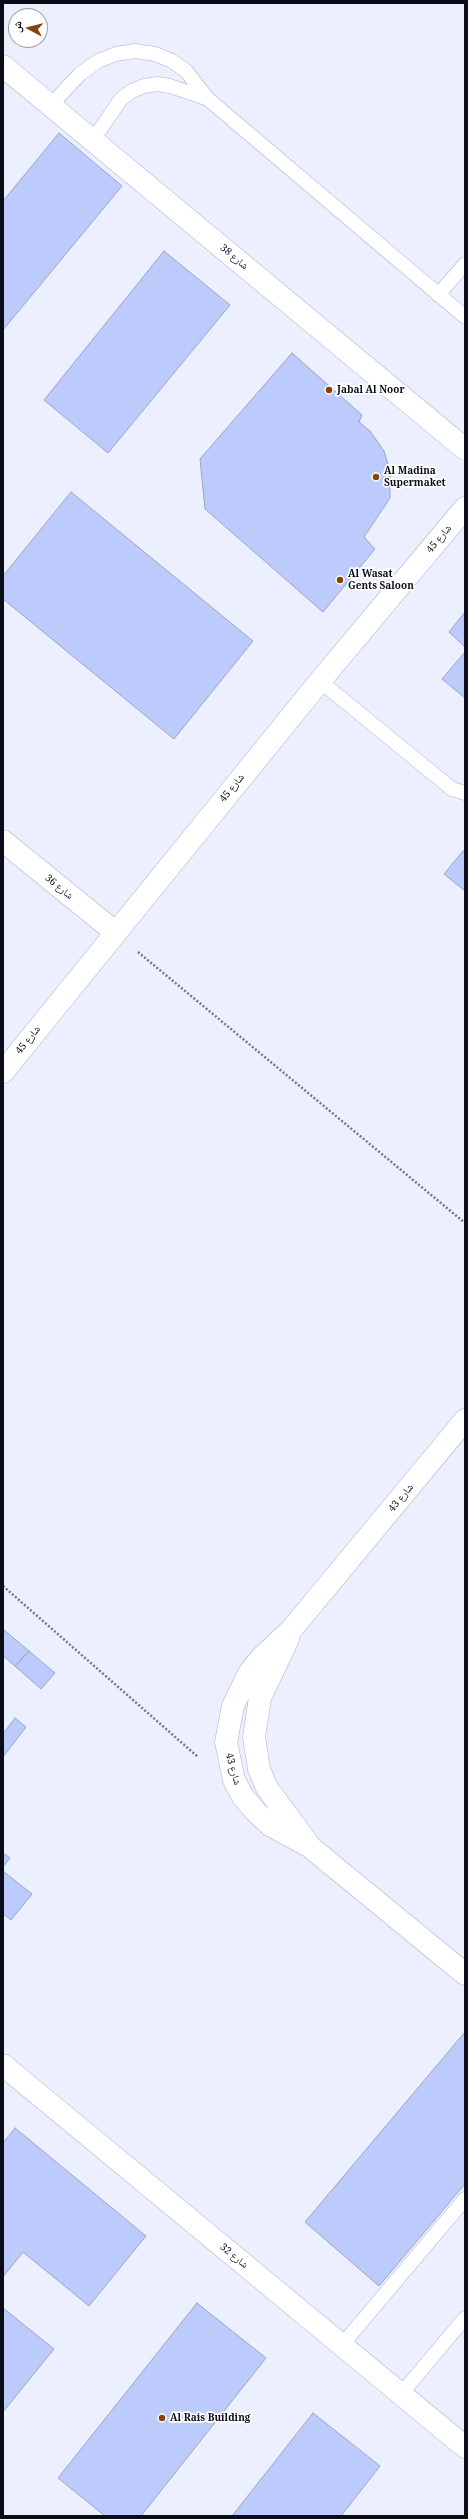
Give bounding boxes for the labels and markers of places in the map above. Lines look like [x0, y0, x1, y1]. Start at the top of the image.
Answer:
place label: Jabal Al Noor [337, 384, 405, 396]
marker: Jabal Al Noor [324, 385, 334, 395]
place label: Al Madina Supermaket [384, 465, 446, 488]
marker: Al Madina Supermaket [371, 472, 381, 482]
place label: Al Wasat Gents Saloon [348, 568, 414, 592]
marker: Al Wasat Gents Saloon [335, 575, 345, 585]
place label: Al Rais Building [170, 2412, 250, 2424]
marker: Al Rais Building [157, 2413, 167, 2423]

